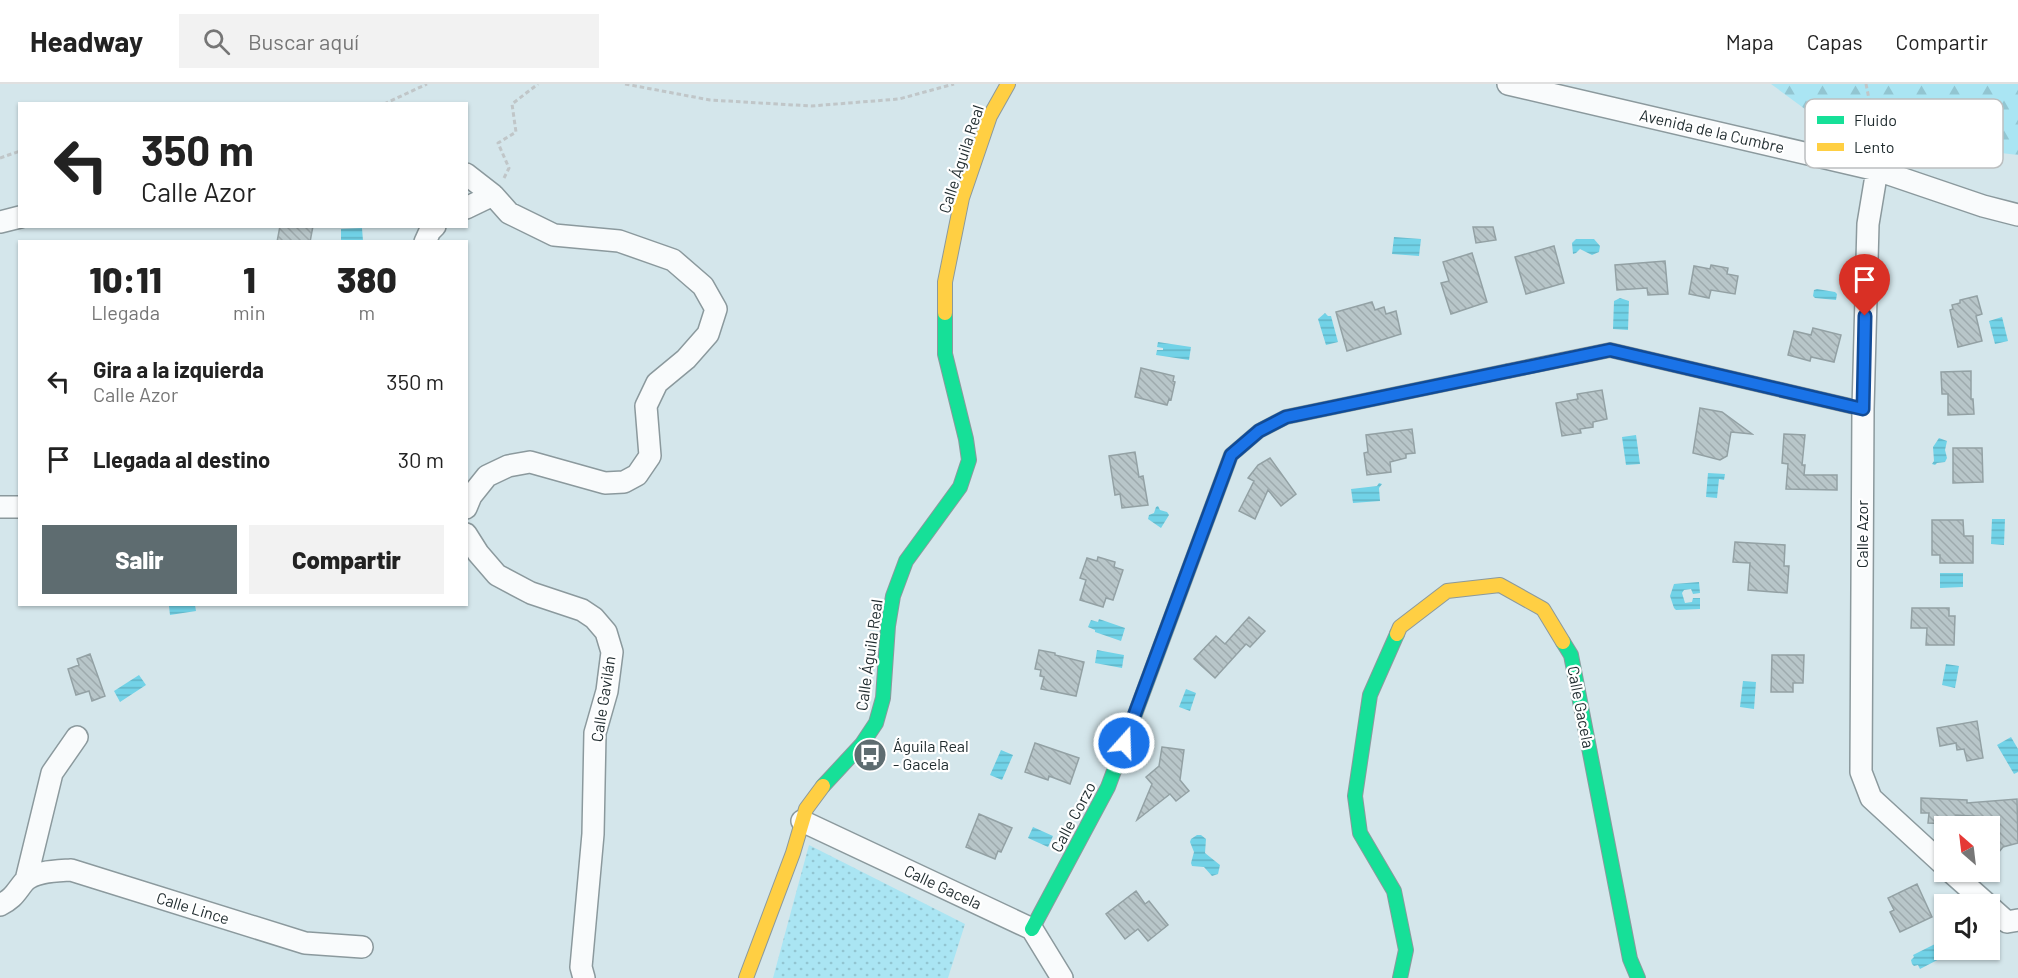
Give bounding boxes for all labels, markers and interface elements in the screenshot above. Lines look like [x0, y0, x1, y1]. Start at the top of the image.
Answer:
search box [179, 14, 599, 68]
text: Headway [30, 24, 143, 58]
icon: search [200, 25, 233, 58]
text: Buscar aquí [248, 28, 359, 54]
text: Mapa [1726, 29, 1774, 54]
text: Capas [1807, 29, 1863, 54]
text: Compartir [1896, 29, 1988, 54]
legend [1805, 99, 2003, 168]
street label: Calle Águila Real [934, 102, 987, 215]
street label: Avenida de la Cumbre [1638, 105, 1786, 156]
text: Fluido [1854, 110, 1897, 129]
text: 350 m [141, 124, 254, 174]
icon: left [42, 126, 120, 204]
text: Lento [1854, 137, 1895, 156]
text: Calle Azor [141, 175, 256, 207]
pin [1839, 254, 1890, 316]
text: 10:11 [89, 257, 162, 300]
text: 1 [243, 257, 256, 300]
text: 380 [337, 257, 397, 300]
icon: arrive [1848, 263, 1881, 296]
text: Llegada [91, 300, 160, 324]
text: min [233, 300, 265, 324]
text: m [358, 300, 375, 324]
text: Gira a la izquierda [93, 356, 264, 382]
icon: left [42, 365, 75, 398]
text: 350 m [386, 368, 444, 394]
text: Calle Azor [93, 382, 178, 406]
icon: arrive [42, 443, 75, 476]
text: Llegada al destino [93, 446, 270, 472]
text: 30 m [398, 446, 444, 472]
street label: Calle Azor [1852, 500, 1871, 568]
button: Salir [42, 525, 237, 594]
button: Compartir [249, 525, 444, 594]
street label: Calle Águila Real [851, 598, 886, 712]
street label: Calle Gavilán [586, 655, 619, 743]
street label: Calle Gacela [1564, 664, 1599, 750]
position arrow [1092, 711, 1156, 775]
place label: Águila Real - Gacela [893, 736, 969, 773]
bus stop icon: Águila Real - Gacela [852, 737, 888, 773]
street label: Calle Corzo [1046, 778, 1099, 855]
north arrow [1934, 816, 2000, 882]
map controls [1934, 816, 2000, 960]
street label: Calle Gacela [901, 860, 985, 913]
street label: Calle Lince [154, 887, 232, 928]
button: sound [1934, 894, 2000, 960]

